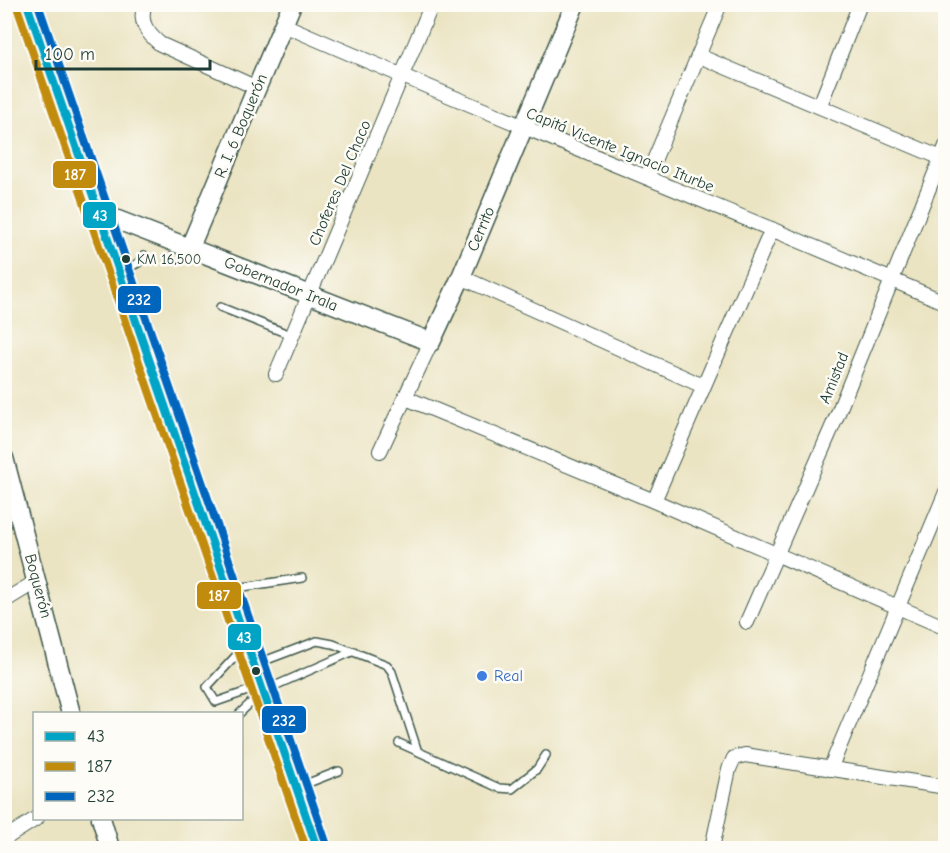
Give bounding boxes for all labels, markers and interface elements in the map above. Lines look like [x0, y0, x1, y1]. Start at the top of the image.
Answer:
scale bar [36, 33, 210, 71]
text: 100 m [45, 44, 95, 65]
street label: R. I. 6 Boquerón [211, 71, 271, 181]
street label: Capitá Vicente Ignacio Iturbe [523, 104, 717, 196]
street label: Choferes Del Chaco [305, 117, 375, 249]
line badge: 187 [52, 160, 97, 189]
text: 187 [64, 166, 87, 184]
line badge: 43 [82, 201, 117, 229]
street label: Cerrito [464, 204, 498, 254]
text: 43 [92, 207, 108, 225]
place label: KM 16,500 [137, 251, 201, 268]
marker: KM 16,500 [120, 253, 132, 265]
street label: Gobernador Irala [222, 253, 340, 315]
line badge: 232 [117, 285, 162, 314]
text: 232 [127, 291, 151, 309]
street label: Amistad [816, 350, 852, 406]
street label: Boquerón [21, 552, 55, 620]
line badge: 187 [196, 581, 242, 610]
text: 187 [208, 587, 231, 605]
line badge: 43 [227, 623, 262, 651]
text: 43 [236, 629, 252, 647]
unlabelled marker [250, 665, 262, 677]
place label: Real [494, 667, 523, 685]
marker: Real [475, 669, 489, 683]
line badge: 232 [261, 705, 307, 734]
legend [33, 712, 243, 820]
text: 232 [272, 712, 296, 730]
text: 43 [87, 726, 105, 747]
text: 187 [87, 756, 112, 777]
text: 232 [87, 786, 115, 807]

